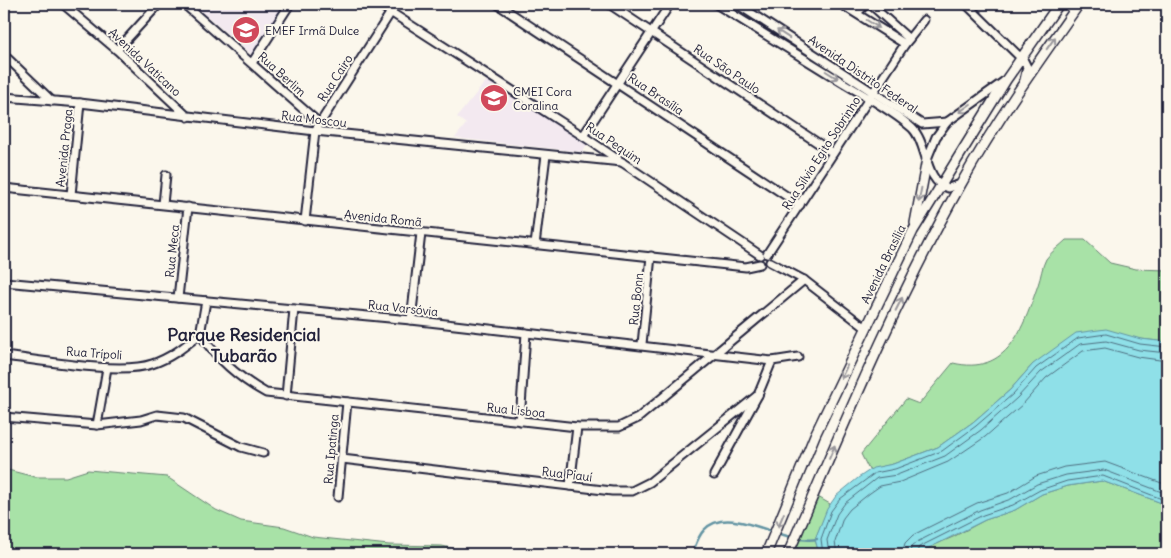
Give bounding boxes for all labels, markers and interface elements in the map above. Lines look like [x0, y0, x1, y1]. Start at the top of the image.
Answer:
school or university icon: EMEF Irmã Dulce [231, 15, 261, 45]
one-way arrow [866, 19, 880, 29]
place label: EMEF Irmã Dulce [265, 23, 359, 38]
street label: Avenida Vaticano [106, 25, 184, 100]
one-way arrow [776, 29, 790, 39]
street label: Avenida Distrito Federal [805, 32, 921, 116]
one-way arrow [1046, 36, 1056, 50]
street label: Rua São Paulo [691, 41, 764, 97]
street label: Rua Berlim [255, 49, 309, 100]
street label: Rua Cairo [314, 51, 356, 104]
street label: Rua Brasília [625, 70, 687, 118]
one-way arrow [824, 71, 838, 81]
school or university icon: CMEI Cora Coralina [479, 83, 509, 113]
place label: CMEI Cora Coralina [513, 84, 572, 113]
street label: Rua Sílvio Egito Sobrinho [779, 93, 864, 213]
one-way arrow [958, 103, 972, 113]
street label: Avenida Praga [52, 108, 76, 188]
street label: Rua Moscou [280, 108, 348, 130]
street label: Rua Pequim [583, 119, 645, 167]
one-way arrow [915, 186, 924, 202]
street label: Avenida Romã [343, 206, 423, 230]
street label: Avenida Brasília [857, 222, 909, 306]
street label: Rua Meca [162, 224, 182, 278]
street label: Rua Bonn [626, 272, 646, 326]
street label: Rua Varsóvia [367, 297, 439, 319]
one-way arrow [895, 297, 904, 312]
district label: Parque Residencial Tubarão [167, 323, 321, 367]
street label: Rua Trípoli [65, 344, 123, 362]
one-way arrow [839, 364, 848, 379]
street label: Rua Lisboa [486, 399, 546, 421]
street label: Rua Ipatinga [320, 413, 342, 485]
one-way arrow [828, 445, 838, 460]
street label: Rua Piauí [541, 463, 593, 485]
one-way arrow [775, 512, 785, 527]

